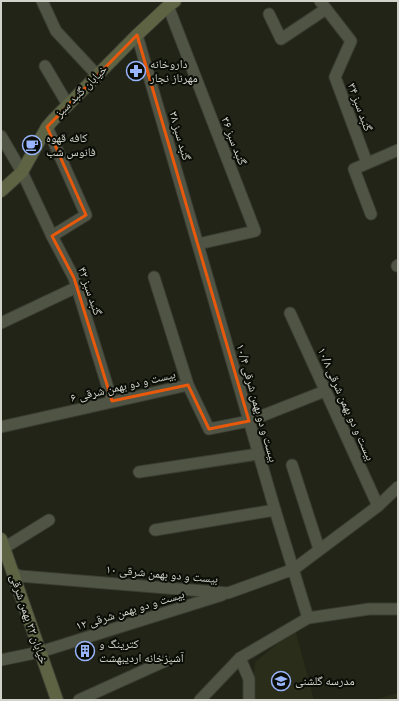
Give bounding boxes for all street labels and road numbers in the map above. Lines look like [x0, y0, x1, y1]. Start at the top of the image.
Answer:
street label: خیابان گنبد سبز [51, 62, 111, 121]
street label: گنبد سبز ۳۴ [344, 81, 375, 133]
street label: گنبد سبز ۳۸ [166, 110, 194, 162]
street label: گنبد سبز ۳۶ [218, 115, 250, 167]
street label: گنبد سبز ۴۲ [75, 265, 105, 317]
street label: بیست و دو بهمن شرقی ۱۰/۴ [233, 342, 281, 464]
street label: بیست و دو بهمن شرقی ۱۰/۸ [314, 345, 377, 463]
street label: بیست و دو بهمن شرقی ۶ [69, 367, 177, 405]
street label: بیست و دو بهمن شرقی ۱۰ [105, 562, 219, 586]
street label: خیابان ۲۲ بهمن شرقی [7, 572, 51, 666]
street label: بیست و دو بهمن شرقی ۱۲ [74, 587, 186, 634]

